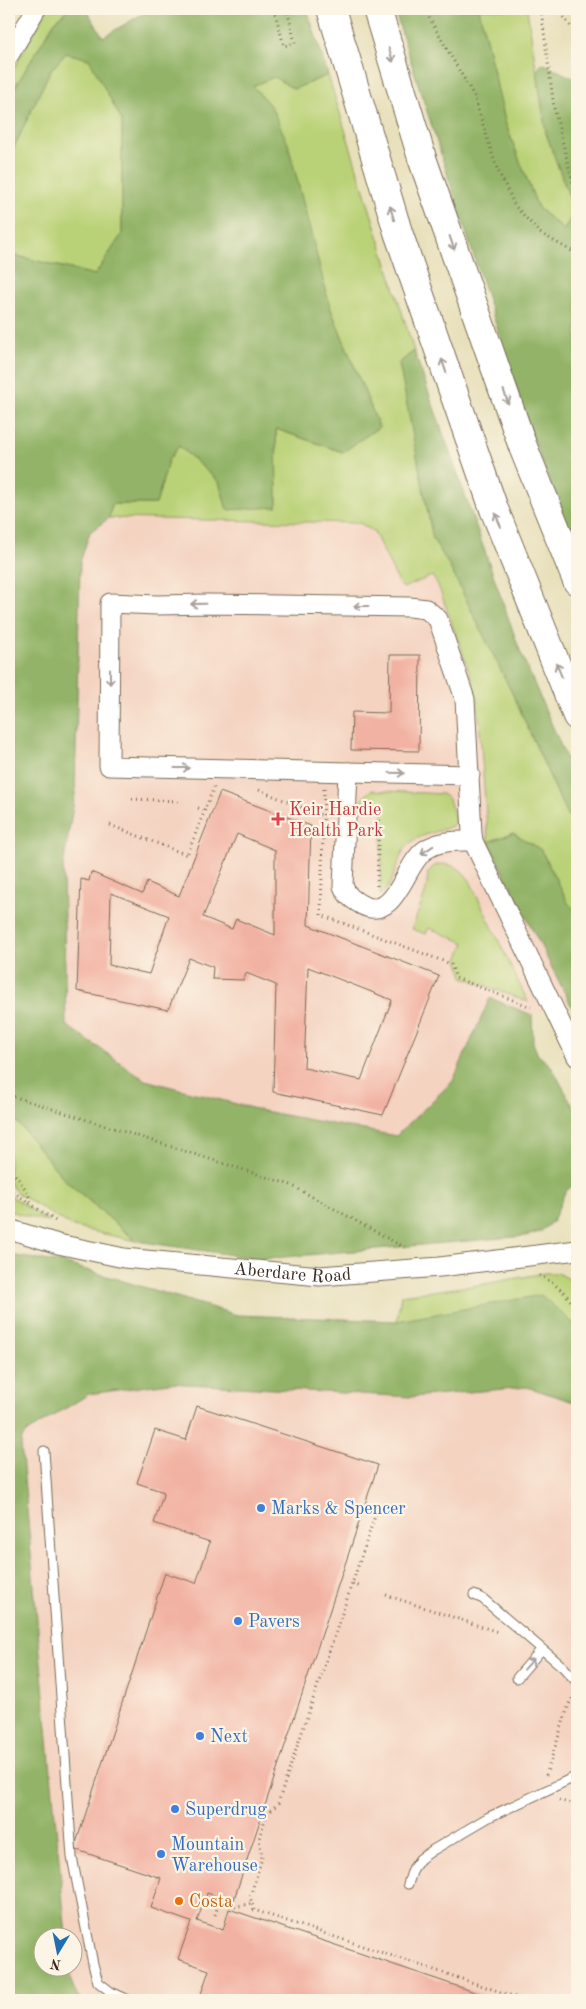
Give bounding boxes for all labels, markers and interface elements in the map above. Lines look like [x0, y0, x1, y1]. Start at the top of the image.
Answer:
one-way arrow [386, 47, 396, 63]
one-way arrow [386, 205, 396, 221]
one-way arrow [448, 235, 457, 250]
one-way arrow [439, 359, 448, 375]
one-way arrow [501, 388, 511, 404]
one-way arrow [493, 513, 502, 528]
one-way arrow [191, 599, 207, 609]
one-way arrow [353, 602, 369, 611]
one-way arrow [554, 663, 563, 679]
one-way arrow [105, 668, 115, 685]
one-way arrow [174, 764, 190, 773]
one-way arrow [388, 768, 404, 778]
place label: Keir Hardie Health Park [289, 801, 383, 840]
marker: Keir Hardie Health Park [271, 812, 285, 826]
one-way arrow [420, 845, 434, 855]
street label: Aberdare Road [233, 1260, 352, 1286]
place label: Marks & Spencer [271, 1500, 406, 1518]
marker: Marks & Spencer [255, 1502, 267, 1514]
place label: Pavers [248, 1613, 300, 1631]
marker: Pavers [232, 1615, 244, 1627]
one-way arrow [523, 1658, 535, 1671]
place label: Next [210, 1728, 248, 1746]
marker: Next [194, 1730, 206, 1742]
place label: Superdrug [185, 1801, 267, 1819]
marker: Superdrug [169, 1803, 181, 1815]
place label: Mountain Warehouse [171, 1836, 258, 1875]
marker: Mountain Warehouse [155, 1848, 167, 1860]
place label: Costa [189, 1893, 233, 1911]
marker: Costa [173, 1895, 185, 1907]
north arrow [32, 1926, 82, 1976]
text: N [49, 1956, 62, 1972]

